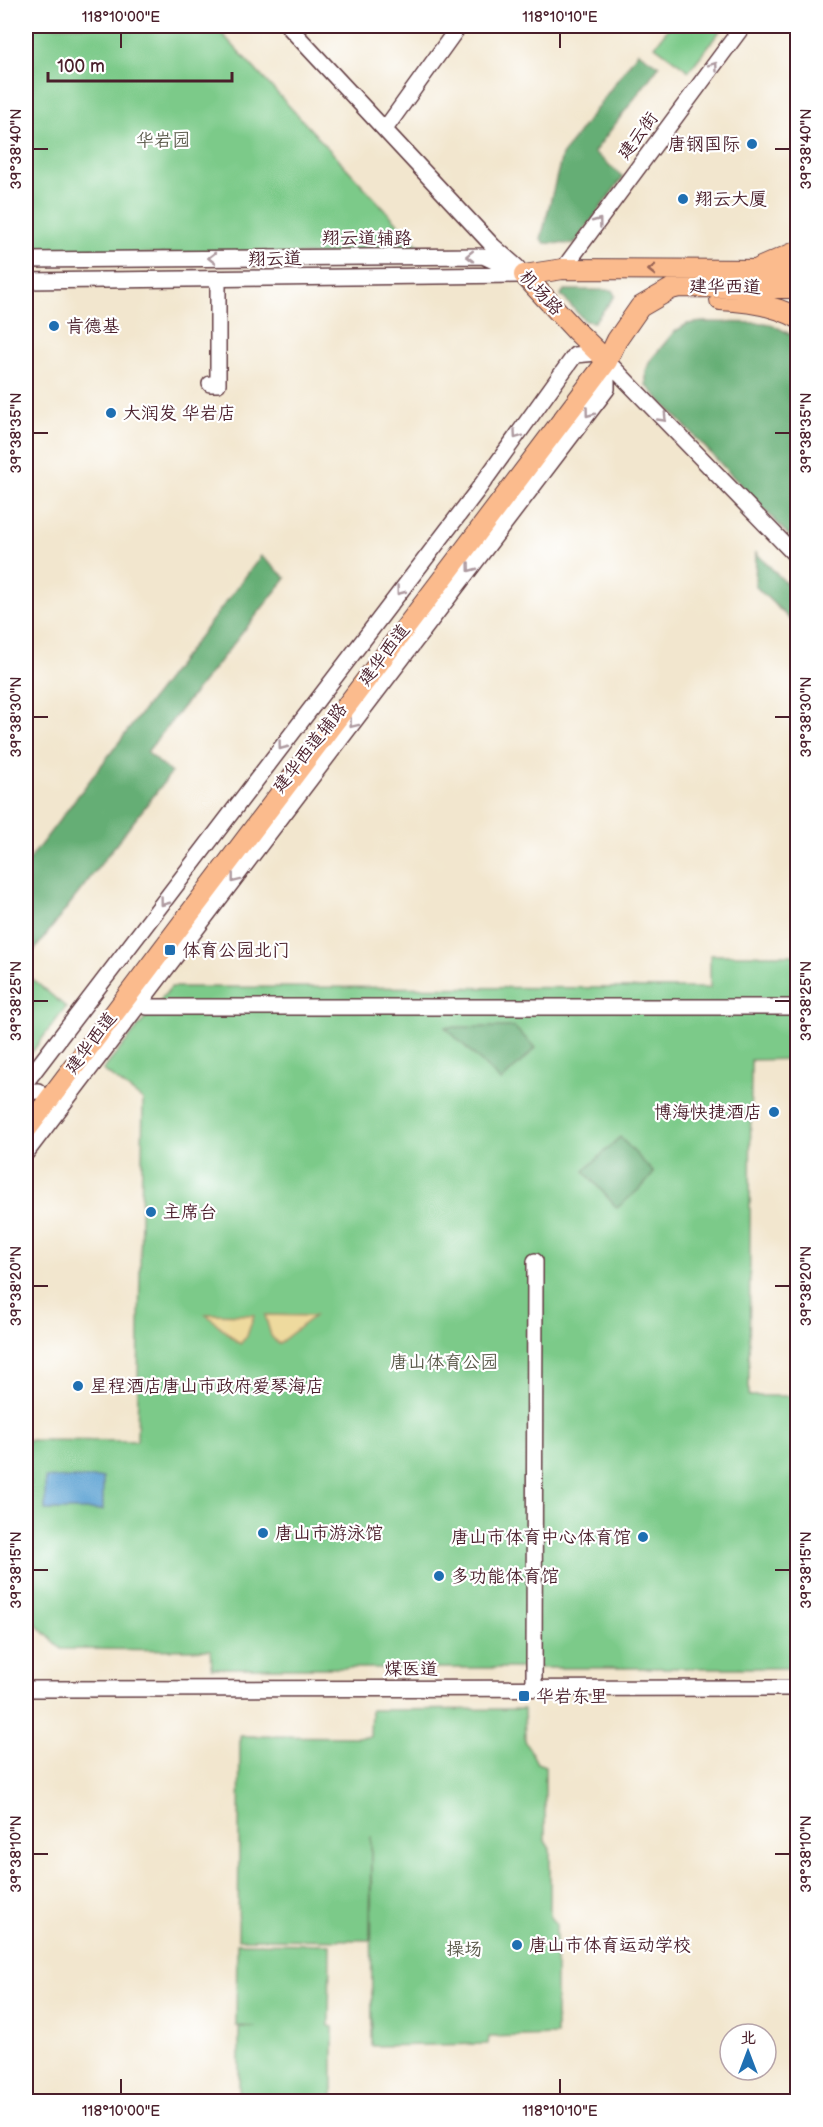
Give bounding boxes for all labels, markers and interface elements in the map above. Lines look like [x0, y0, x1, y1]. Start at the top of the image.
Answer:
text: 118°10'00"E [82, 8, 160, 27]
text: 118°10'10"E [522, 8, 598, 27]
scale bar [48, 45, 232, 83]
text: 100 m [57, 56, 105, 77]
one-way arrow [707, 61, 718, 72]
street label: 建云街 [613, 108, 663, 164]
text: 39°38'40"N [7, 109, 26, 190]
text: 39°38'40"N [797, 109, 816, 190]
park label: 华岩园 [136, 130, 190, 151]
place label: 唐钢国际 [668, 134, 740, 155]
marker: 唐钢国际 [745, 137, 759, 151]
place label: 翔云大厦 [695, 189, 767, 210]
marker: 翔云大厦 [676, 192, 690, 206]
one-way arrow [591, 218, 602, 229]
street label: 翔云道辅路 [322, 228, 412, 249]
street label: 翔云道 [248, 248, 302, 270]
one-way arrow [466, 250, 475, 262]
one-way arrow [208, 252, 217, 264]
one-way arrow [648, 263, 657, 276]
street label: 机场路 [515, 266, 567, 320]
street label: 建华西道 [689, 276, 761, 298]
place label: 肯德基 [66, 316, 120, 337]
marker: 肯德基 [47, 319, 61, 333]
text: 39°38'35"N [7, 393, 26, 473]
text: 39°38'35"N [797, 393, 816, 473]
place label: 大润发 华岩店 [123, 403, 236, 424]
marker: 大润发 华岩店 [104, 406, 118, 420]
one-way arrow [585, 406, 596, 417]
one-way arrow [655, 410, 666, 421]
one-way arrow [513, 429, 524, 440]
one-way arrow [468, 562, 479, 573]
one-way arrow [396, 584, 407, 595]
street label: 建华西道 [354, 620, 414, 690]
text: 39°38'30"N [7, 676, 26, 758]
text: 39°38'30"N [797, 676, 816, 758]
street label: 建华西道辅路 [268, 699, 352, 797]
one-way arrow [350, 717, 361, 728]
one-way arrow [278, 740, 289, 751]
one-way arrow [231, 872, 242, 883]
one-way arrow [161, 895, 172, 906]
place label: 体育公园北门 [182, 940, 290, 961]
marker: 体育公园北门 [163, 943, 177, 957]
text: 39°38'25"N [7, 961, 26, 1041]
text: 39°38'25"N [797, 961, 816, 1041]
street label: 建华西道 [61, 1008, 121, 1078]
place label: 博海快捷酒店 [654, 1102, 762, 1123]
marker: 博海快捷酒店 [767, 1105, 781, 1119]
place label: 主席台 [163, 1202, 217, 1223]
marker: 主席台 [144, 1205, 158, 1219]
text: 39°38'20"N [7, 1246, 26, 1326]
text: 39°38'20"N [797, 1246, 816, 1326]
park label: 唐山体育公园 [390, 1352, 498, 1373]
place label: 星程酒店唐山市政府爱琴海店 [90, 1376, 324, 1397]
marker: 星程酒店唐山市政府爱琴海店 [71, 1379, 85, 1393]
place label: 唐山市游泳馆 [275, 1523, 383, 1544]
marker: 唐山市游泳馆 [256, 1526, 270, 1540]
place label: 唐山市体育中心体育馆 [451, 1527, 631, 1548]
marker: 唐山市体育中心体育馆 [636, 1530, 650, 1544]
text: 39°38'15"N [7, 1531, 26, 1609]
text: 39°38'15"N [797, 1531, 816, 1609]
place label: 多功能体育馆 [451, 1566, 559, 1587]
marker: 多功能体育馆 [432, 1569, 446, 1583]
street label: 煤医道 [384, 1659, 438, 1680]
place label: 华岩东里 [536, 1686, 608, 1707]
marker: 华岩东里 [517, 1689, 531, 1703]
text: 39°38'10"N [7, 1815, 26, 1893]
text: 39°38'10"N [797, 1815, 816, 1893]
place label: 唐山市体育运动学校 [529, 1935, 691, 1956]
marker: 唐山市体育运动学校 [510, 1938, 524, 1952]
park label: 操场 [446, 1939, 482, 1960]
north arrow [718, 2022, 778, 2082]
text: 北 [740, 2029, 756, 2048]
text: 118°10'00"E [82, 2102, 160, 2121]
text: 118°10'10"E [522, 2102, 598, 2121]

